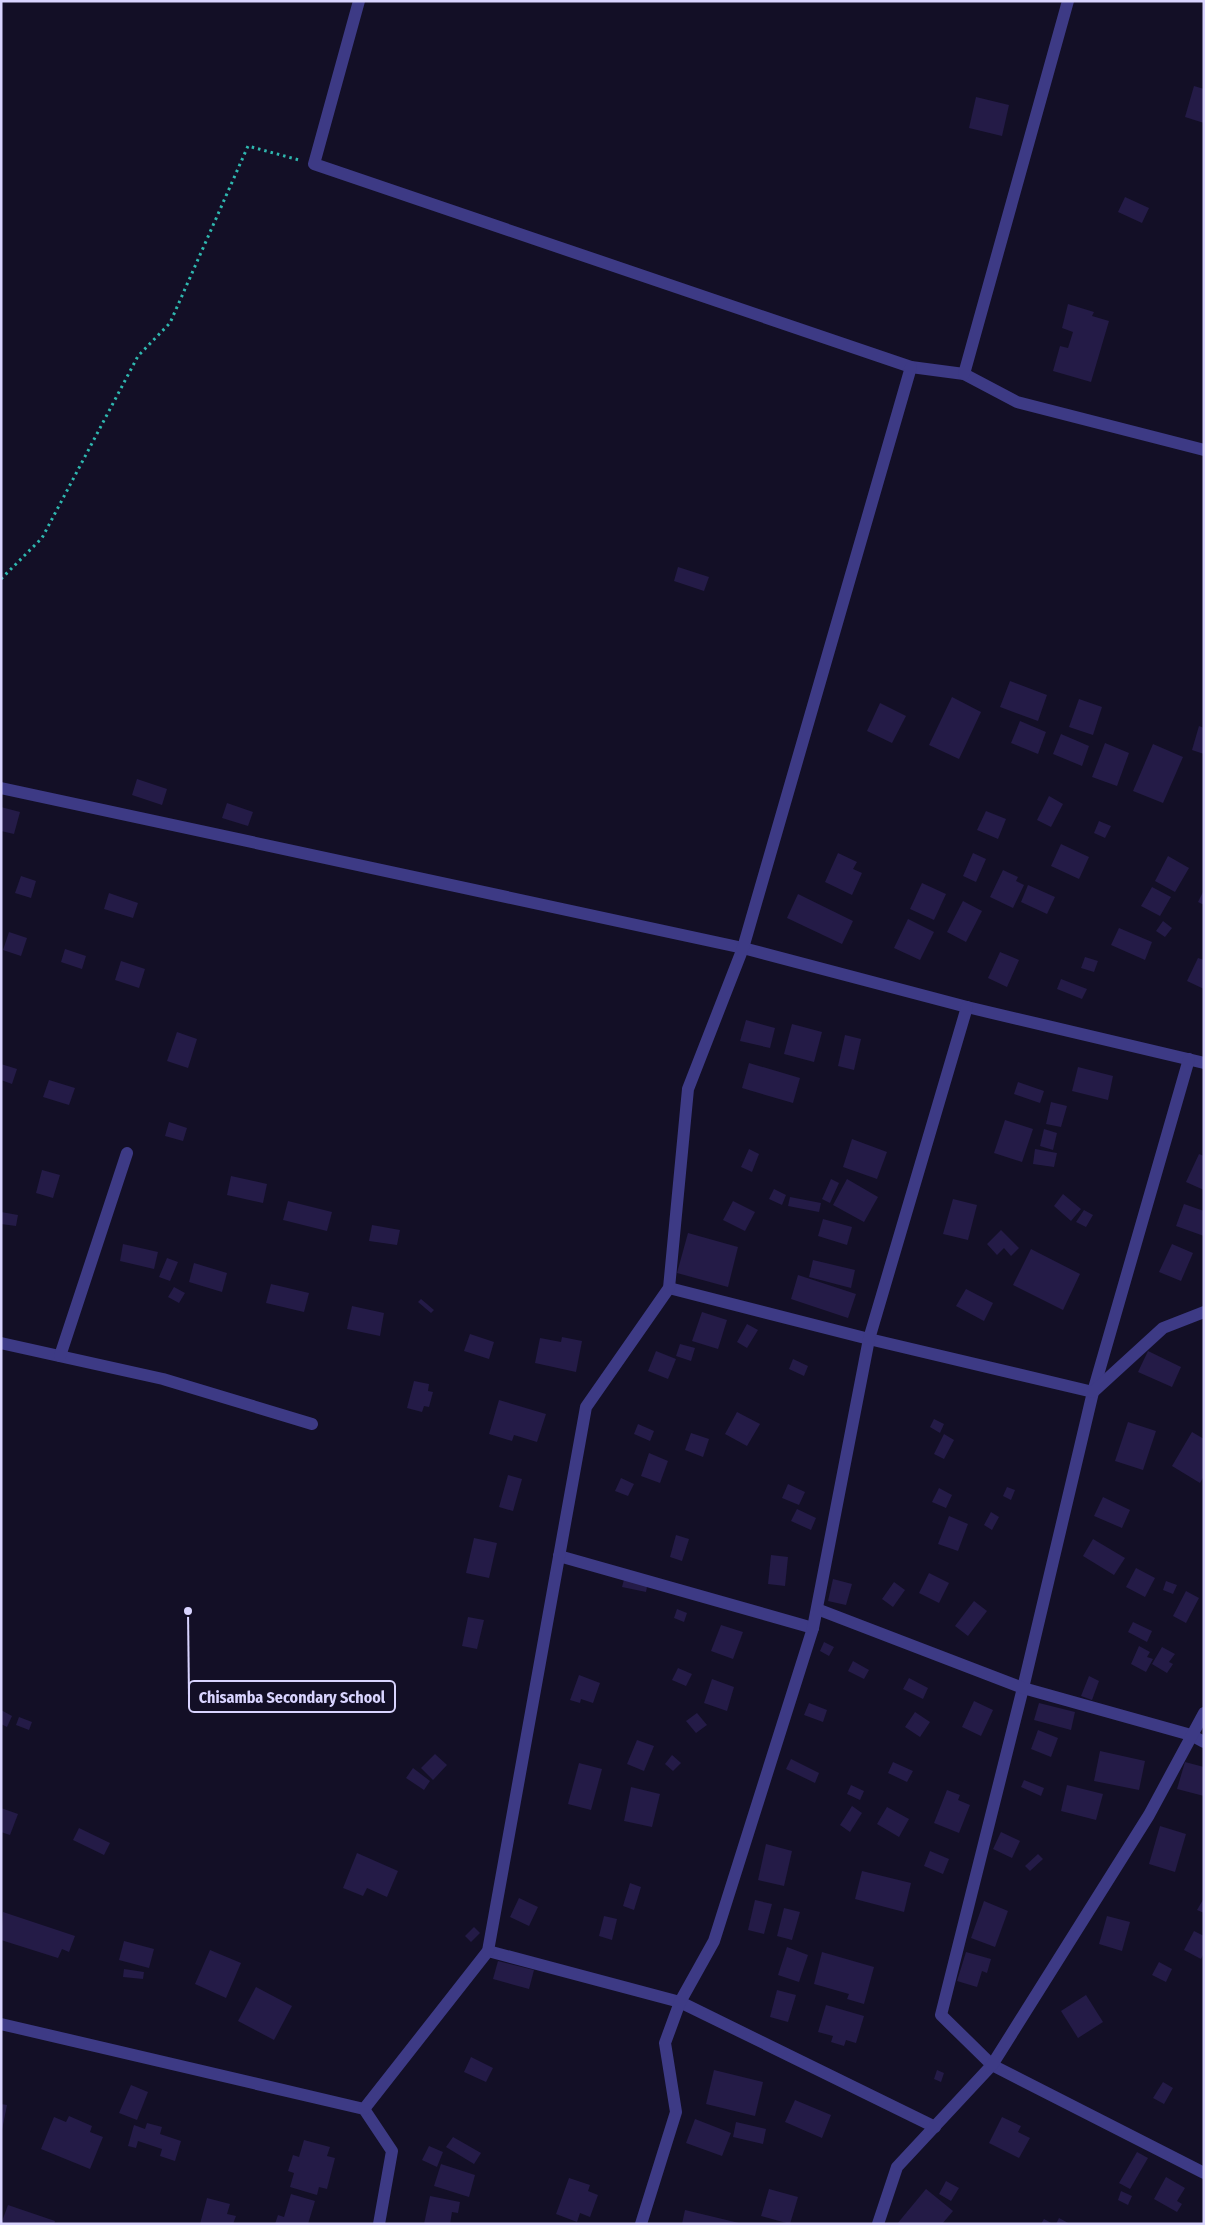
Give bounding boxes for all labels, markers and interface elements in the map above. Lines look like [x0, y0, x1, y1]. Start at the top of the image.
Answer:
callout: Chisamba Secondary School [189, 1681, 395, 1712]
text: Chisamba Secondary School [199, 1688, 386, 1707]

